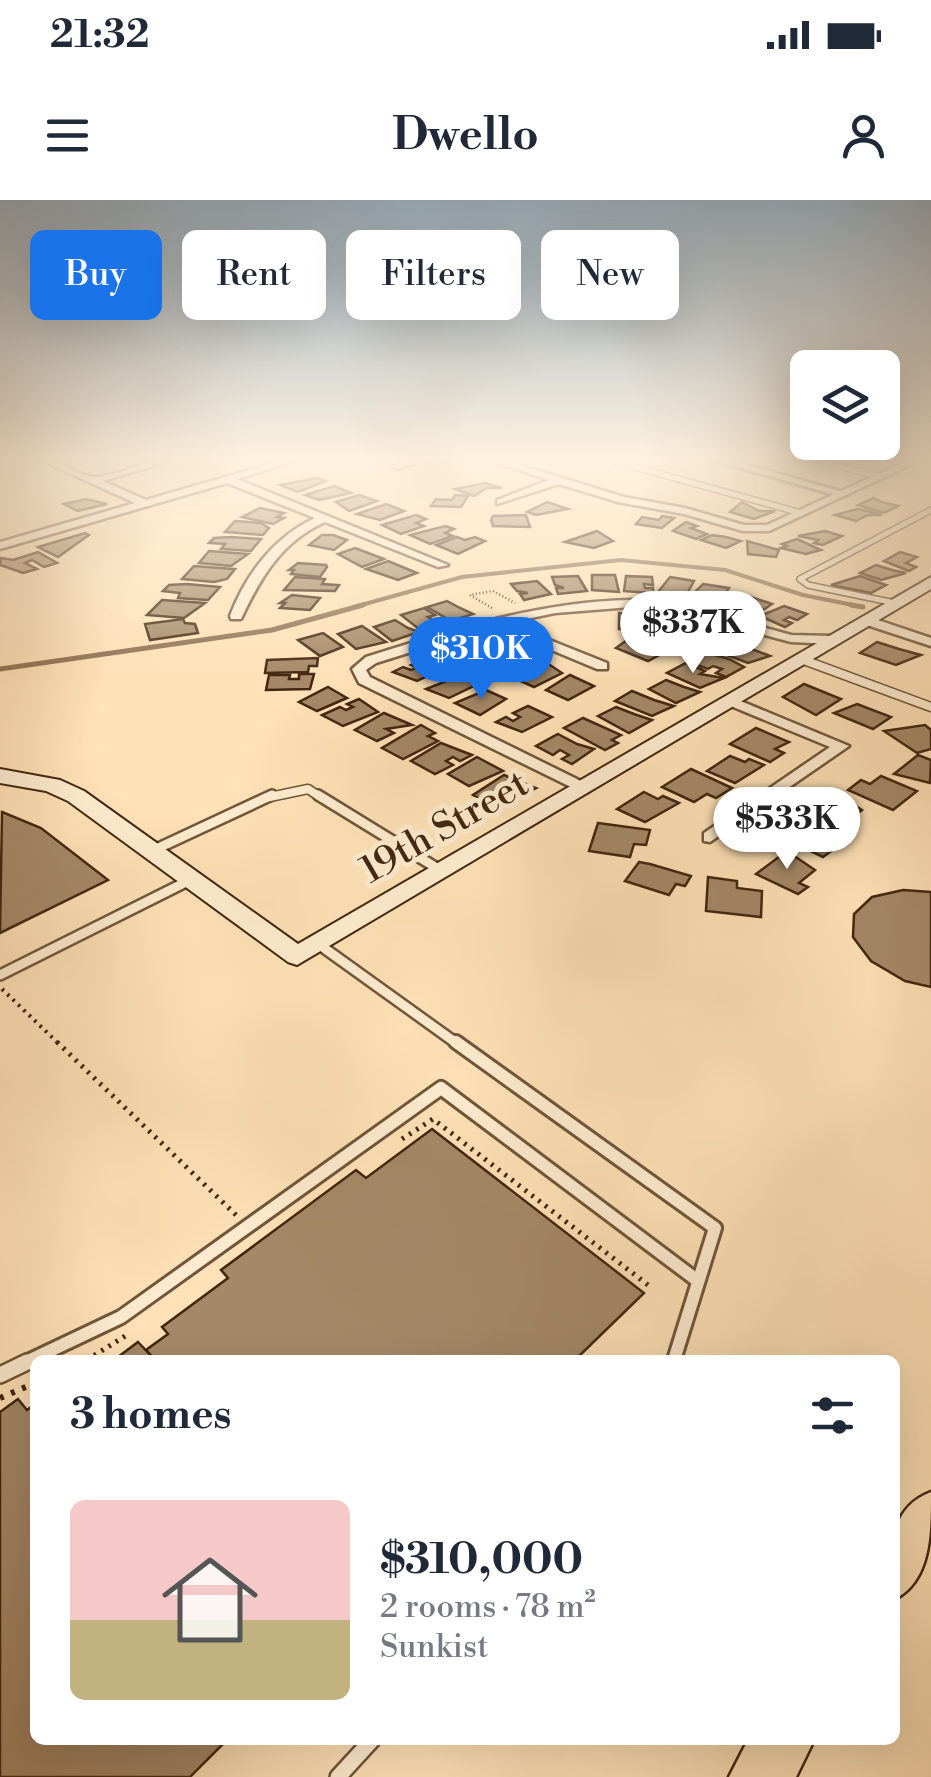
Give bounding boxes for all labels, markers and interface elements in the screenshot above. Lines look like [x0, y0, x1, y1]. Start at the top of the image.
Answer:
text: 21:32 [50, 12, 149, 59]
text: Dwello [392, 107, 539, 164]
icon: menu [40, 108, 95, 163]
icon: person [836, 108, 891, 163]
chip: Buy [30, 230, 162, 320]
chip: Rent [182, 230, 326, 320]
chip: Filters [346, 230, 521, 320]
chip: New [541, 230, 679, 320]
map controls [790, 350, 900, 460]
button: layers [790, 350, 900, 460]
pin: $337K [623, 591, 763, 676]
text: $337K [642, 603, 744, 643]
pin: $310K [411, 617, 551, 702]
text: $310K [430, 629, 532, 669]
street label: 19th Street [353, 761, 537, 894]
pin: $533K [717, 787, 857, 872]
text: $533K [735, 799, 839, 839]
icon: filters [805, 1388, 860, 1443]
text: 3 homes [70, 1389, 232, 1442]
text: $310,000 [380, 1534, 583, 1587]
icon: home [150, 1540, 270, 1660]
text: 2 rooms · 78 m² [380, 1587, 596, 1627]
text: Sunkist [380, 1627, 489, 1667]

